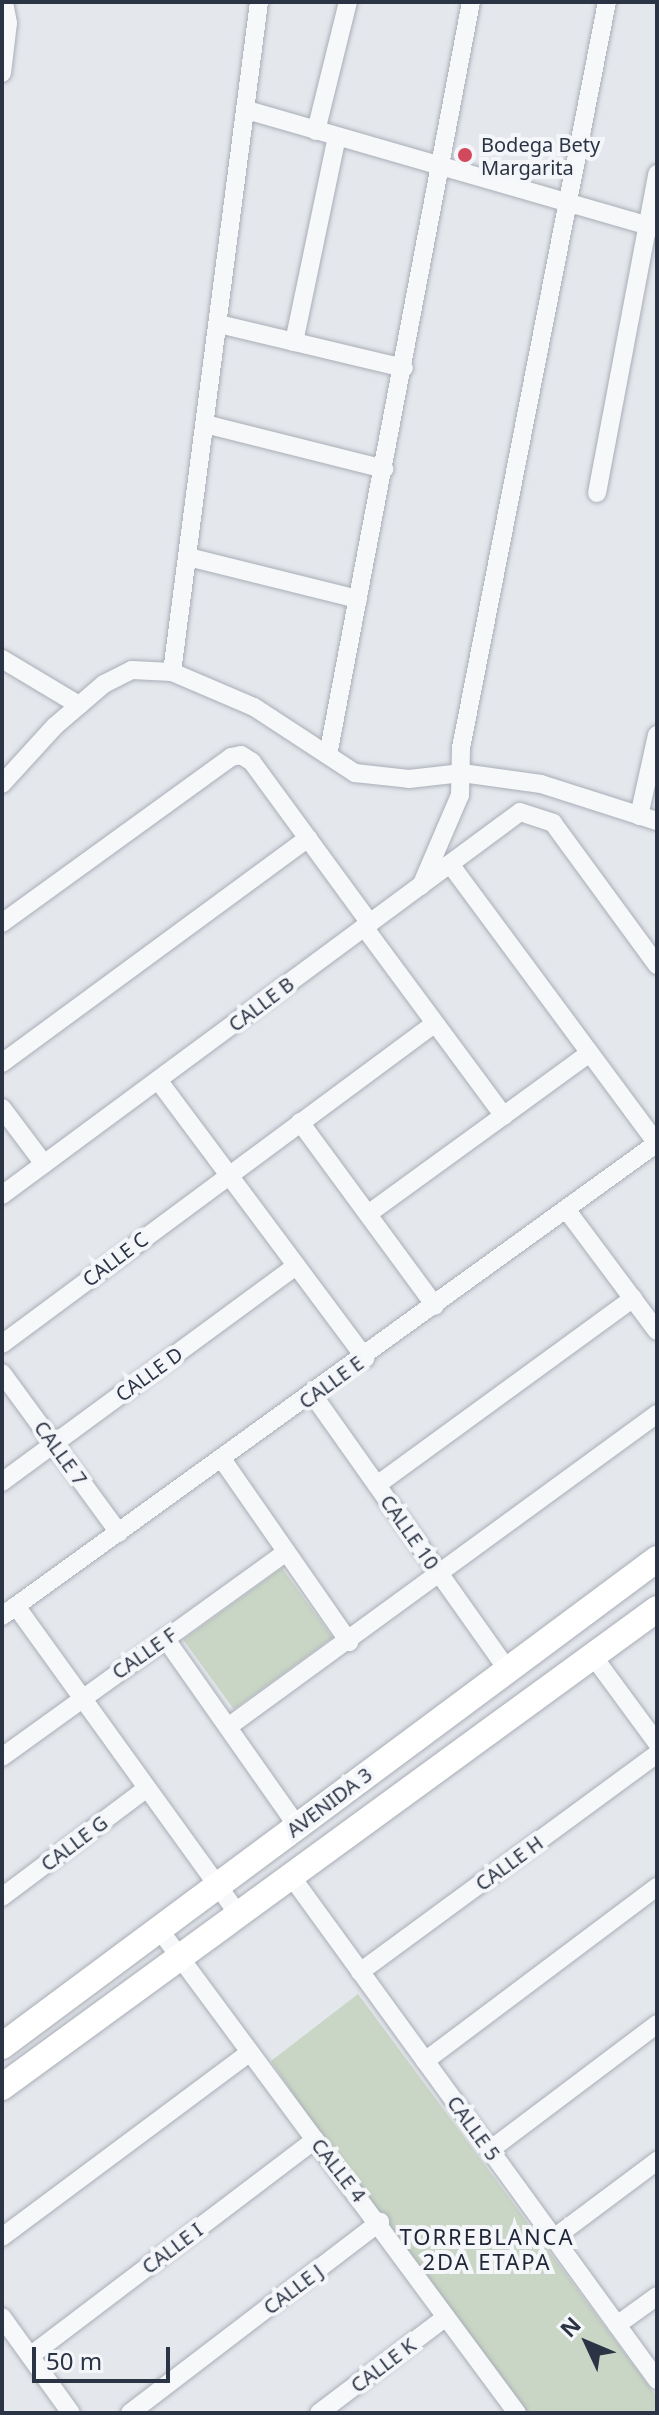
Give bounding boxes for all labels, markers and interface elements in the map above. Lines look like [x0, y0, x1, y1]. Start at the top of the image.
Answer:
place label: Bodega Bety Margarita [481, 132, 600, 179]
marker: Bodega Bety Margarita [456, 146, 474, 164]
street label: CALLE B [224, 972, 298, 1036]
street label: CALLE C [78, 1227, 152, 1291]
street label: CALLE D [111, 1342, 187, 1406]
street label: CALLE E [294, 1351, 368, 1413]
street label: CALLE 7 [30, 1416, 92, 1490]
street label: CALLE 10 [376, 1490, 444, 1574]
street label: CALLE F [107, 1622, 181, 1684]
street label: AVENIDA 3 [282, 1762, 376, 1842]
street label: CALLE G [36, 1810, 112, 1876]
street label: CALLE H [471, 1831, 547, 1895]
street label: CALLE 5 [443, 2091, 505, 2165]
street label: CALLE 4 [307, 2133, 371, 2207]
street label: CALLE I [137, 2218, 207, 2278]
district label: TORREBLANCA 2DA ETAPA [399, 2223, 575, 2274]
street label: CALLE J [259, 2259, 327, 2319]
north arrow [547, 2303, 627, 2383]
text: N [553, 2309, 587, 2343]
scale bar [36, 2331, 174, 2381]
street label: CALLE K [346, 2333, 420, 2397]
text: 50 m [46, 2344, 102, 2377]

